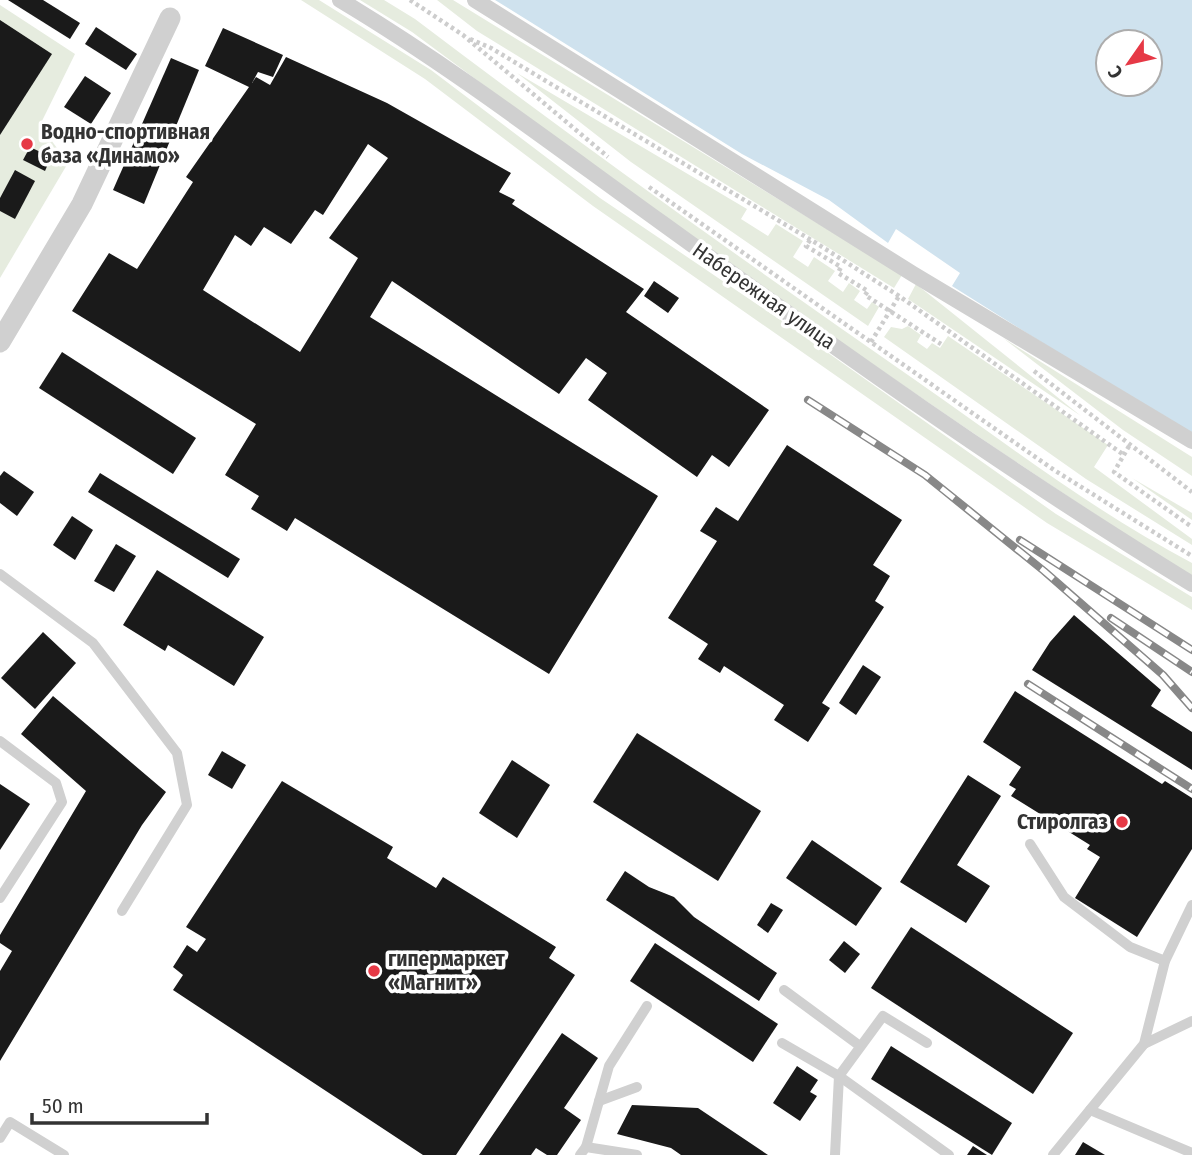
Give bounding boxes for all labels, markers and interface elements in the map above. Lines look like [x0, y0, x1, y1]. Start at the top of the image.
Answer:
north arrow [1094, 28, 1164, 98]
text: С [1103, 62, 1128, 83]
place label: Водно-спортивная база «Динамо» [41, 119, 210, 169]
marker: Водно-спортивная база «Динамо» [19, 136, 35, 152]
street label: Набережная улица [688, 237, 840, 355]
place label: Стиролгаз [1017, 809, 1108, 835]
marker: Стиролгаз [1114, 814, 1130, 830]
place label: гипермаркет «Магнит» [388, 946, 506, 996]
marker: гипермаркет «Магнит» [366, 963, 382, 979]
scale bar [32, 1082, 206, 1126]
text: 50 m [42, 1093, 84, 1119]

